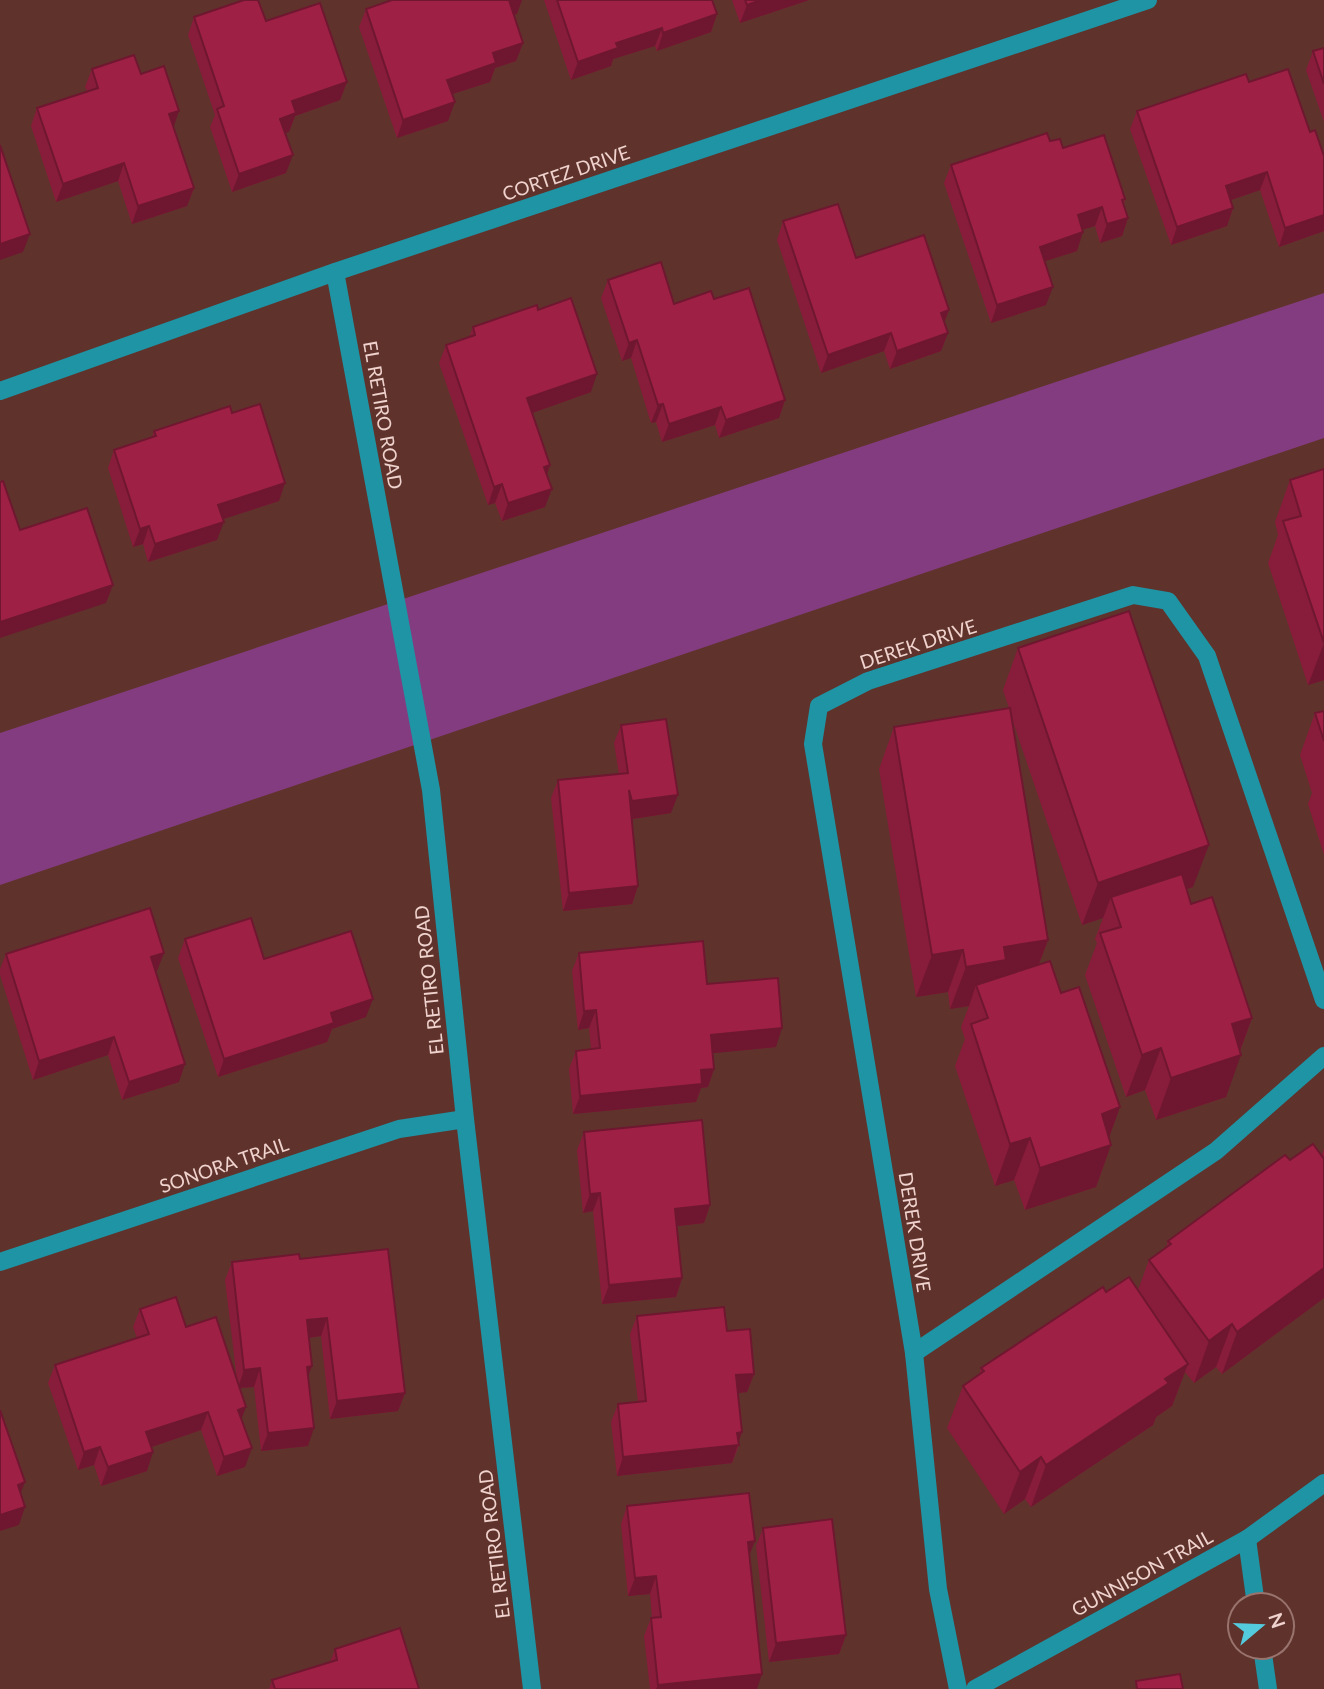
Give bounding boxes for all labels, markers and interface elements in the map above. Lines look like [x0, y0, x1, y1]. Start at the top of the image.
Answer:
street label: CORTEZ DRIVE [499, 140, 633, 205]
street label: EL RETIRO ROAD [359, 339, 408, 491]
street label: DEREK DRIVE [857, 614, 979, 673]
street label: EL RETIRO ROAD [409, 904, 448, 1056]
street label: SONORA TRAIL [156, 1132, 291, 1197]
street label: DEREK DRIVE [895, 1170, 936, 1294]
street label: EL RETIRO ROAD [473, 1468, 514, 1620]
street label: GUNNISON TRAIL [1067, 1524, 1216, 1621]
north arrow [1226, 1591, 1296, 1661]
text: N [1264, 1610, 1291, 1631]

